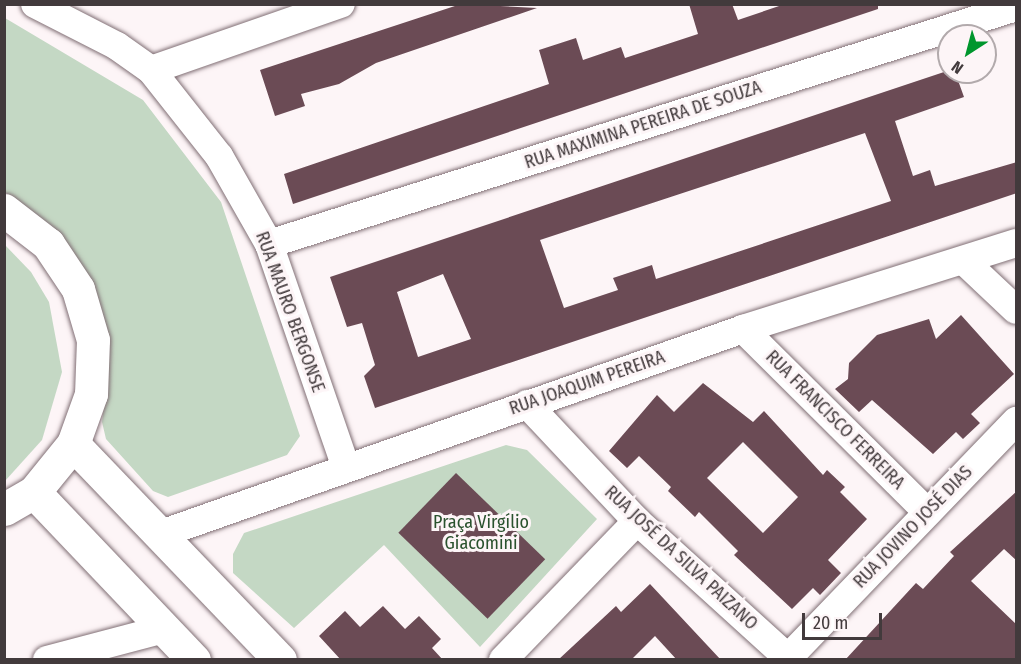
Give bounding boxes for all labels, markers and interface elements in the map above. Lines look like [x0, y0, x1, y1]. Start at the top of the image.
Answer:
north arrow [937, 24, 997, 84]
text: N [948, 57, 967, 78]
street label: RUA MAXIMINA PEREIRA DE SOUZA [522, 76, 764, 174]
street label: RUA MAURO BERGONSE [251, 229, 329, 395]
street label: RUA JOAQUIM PEREIRA [506, 346, 668, 420]
street label: RUA FRANCISCO FERREIRA [761, 346, 909, 494]
street label: RUA JOVINO JOSÉ DIAS [849, 461, 977, 593]
street label: RUA JOSÉ DA SILVA PAIZANO [600, 481, 762, 635]
park label: Praça Virgílio Giacomini [433, 512, 529, 554]
scale bar [805, 601, 884, 639]
text: 20 m [813, 612, 848, 634]

